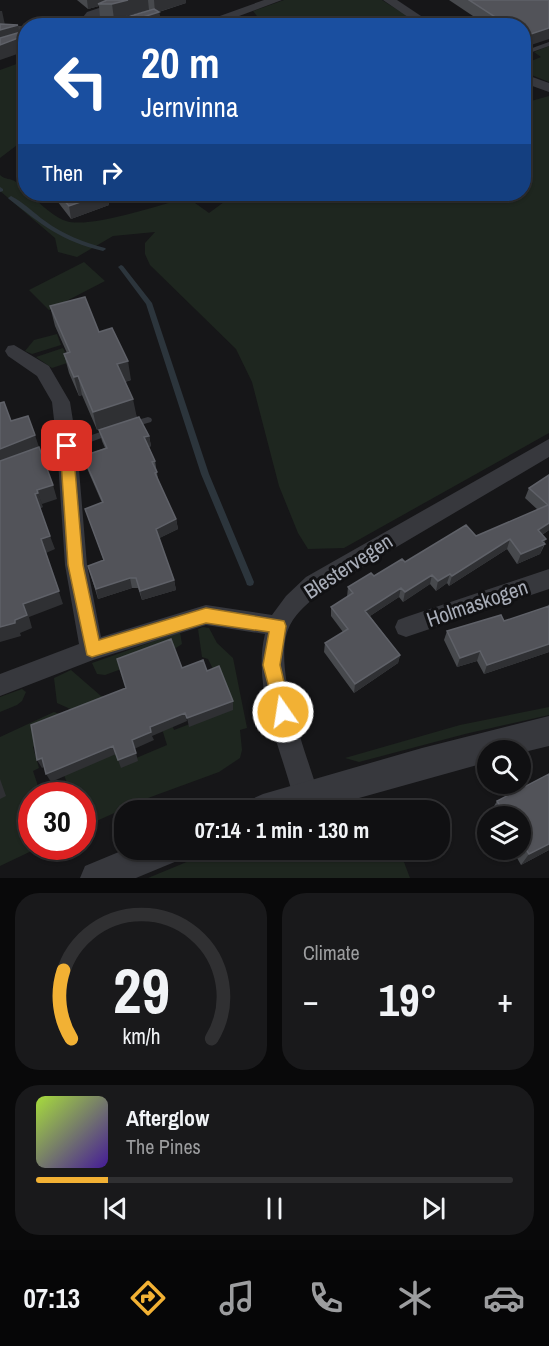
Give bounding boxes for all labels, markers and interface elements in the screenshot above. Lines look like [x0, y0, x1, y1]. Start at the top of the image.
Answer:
text: 20 m [141, 35, 220, 91]
icon: left [42, 42, 120, 120]
text: Jernvinna [141, 89, 238, 125]
icon: right [95, 156, 128, 189]
text: Then [42, 158, 83, 188]
pin [41, 420, 92, 471]
icon: arrive [50, 429, 83, 462]
street label: Blestervegen [298, 526, 398, 606]
street label: Holmaskogen [423, 572, 531, 634]
position arrow [251, 680, 315, 744]
map controls [477, 740, 531, 860]
button: search [477, 740, 531, 794]
speed limit sign: 30 [18, 782, 96, 860]
button: layers [477, 806, 531, 860]
text: 07:14 · 1 min · 130 m [195, 815, 369, 845]
text: Climate [303, 939, 360, 966]
text: 29 [113, 948, 169, 1032]
text: 19° [378, 969, 438, 1030]
text: − [303, 978, 319, 1022]
text: + [497, 978, 513, 1022]
text: km/h [122, 1022, 160, 1051]
text: Afterglow [126, 1103, 209, 1133]
text: The Pines [126, 1133, 201, 1160]
icon: previous [99, 1192, 132, 1225]
icon: pause [258, 1192, 291, 1225]
icon: next [417, 1192, 450, 1225]
icon: directions [127, 1277, 169, 1319]
icon: music [216, 1277, 258, 1319]
icon: phone [305, 1277, 347, 1319]
icon: climate [394, 1277, 436, 1319]
icon: car [483, 1277, 525, 1319]
text: 07:13 [24, 1280, 80, 1316]

